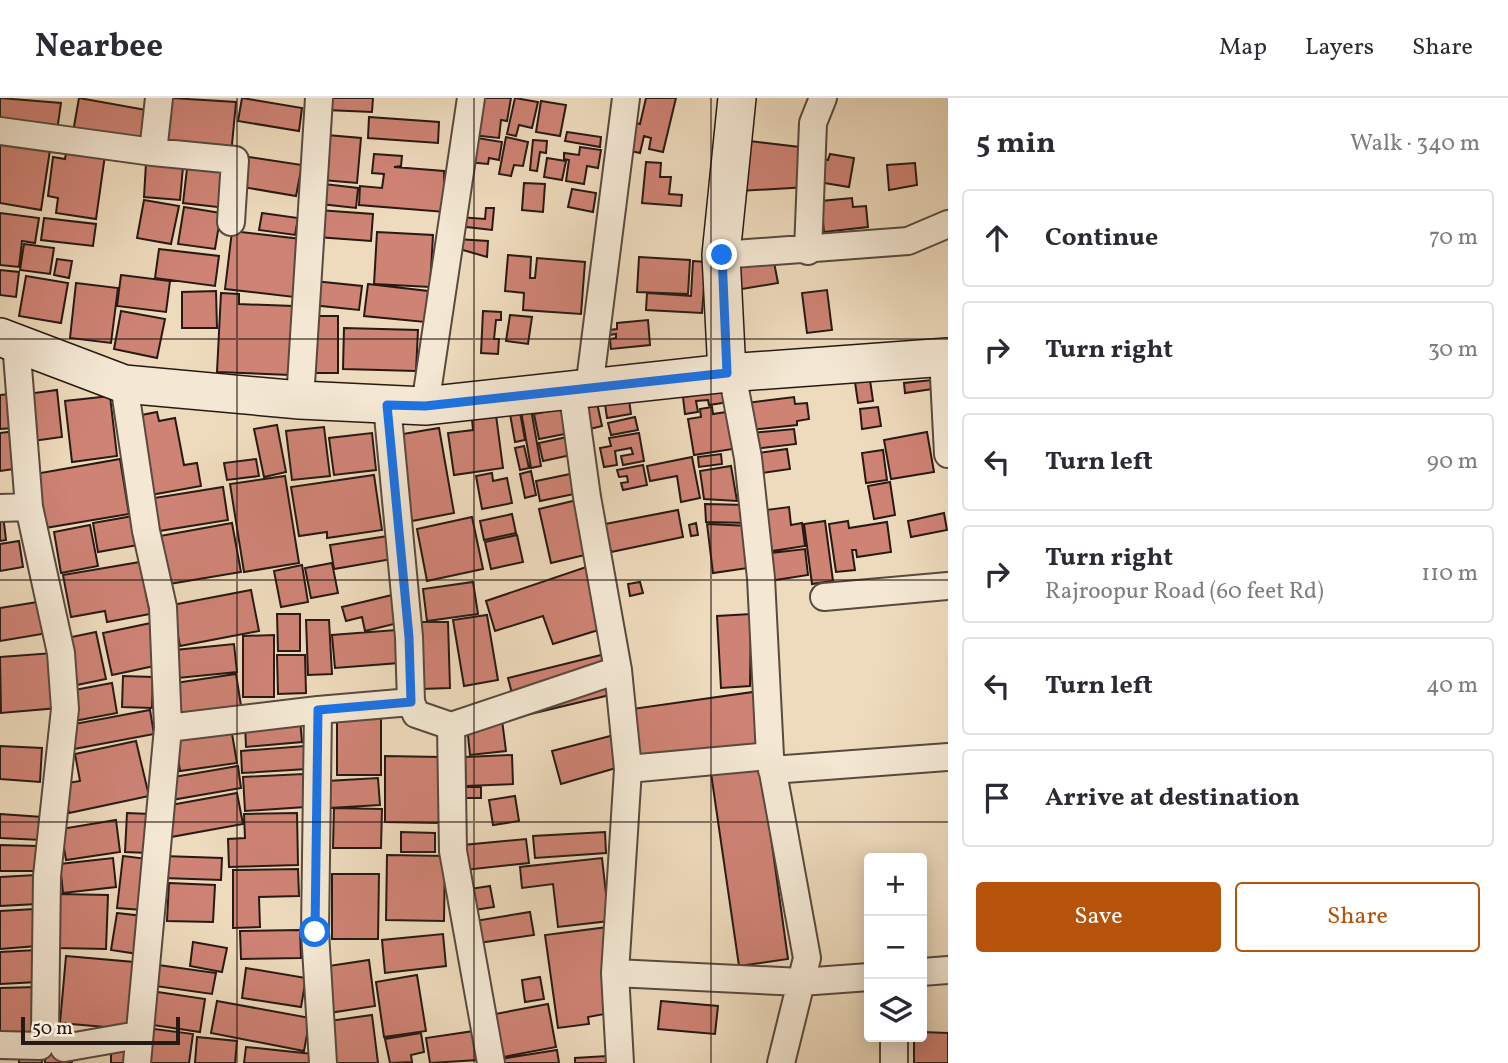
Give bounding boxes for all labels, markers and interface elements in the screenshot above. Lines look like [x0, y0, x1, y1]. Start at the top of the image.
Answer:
text: Nearbee [35, 25, 163, 71]
text: Map [1219, 31, 1267, 65]
text: Layers [1305, 31, 1374, 65]
text: Share [1412, 31, 1473, 65]
text: 5 min [976, 123, 1056, 165]
text: Walk · 340 m [1350, 128, 1480, 160]
icon: ahead [978, 219, 1016, 257]
text: Continue [1045, 220, 1158, 256]
text: 70 m [1429, 222, 1478, 254]
route end [706, 239, 737, 270]
icon: right [978, 331, 1016, 369]
text: Turn right [1045, 332, 1173, 368]
text: 30 m [1428, 334, 1478, 366]
icon: left [978, 443, 1016, 481]
text: Turn left [1045, 444, 1153, 480]
text: 90 m [1427, 446, 1478, 478]
text: Turn right [1045, 540, 1173, 576]
icon: right [978, 555, 1016, 593]
text: 110 m [1421, 558, 1478, 590]
text: Rajroopur Road (60 feet Rd) [1045, 576, 1324, 608]
icon: left [978, 667, 1016, 705]
text: Turn left [1045, 668, 1153, 704]
text: 40 m [1426, 670, 1478, 702]
icon: arrive [978, 779, 1016, 817]
text: Arrive at destination [1045, 780, 1300, 816]
map controls [864, 853, 927, 1042]
button: + [864, 853, 927, 916]
button: Save [976, 882, 1221, 952]
button: Share [1235, 882, 1480, 952]
route start [299, 916, 330, 947]
button: − [864, 916, 927, 979]
button: layers [864, 979, 927, 1042]
scale bar [21, 1014, 180, 1046]
text: 50 m [32, 1016, 73, 1042]

